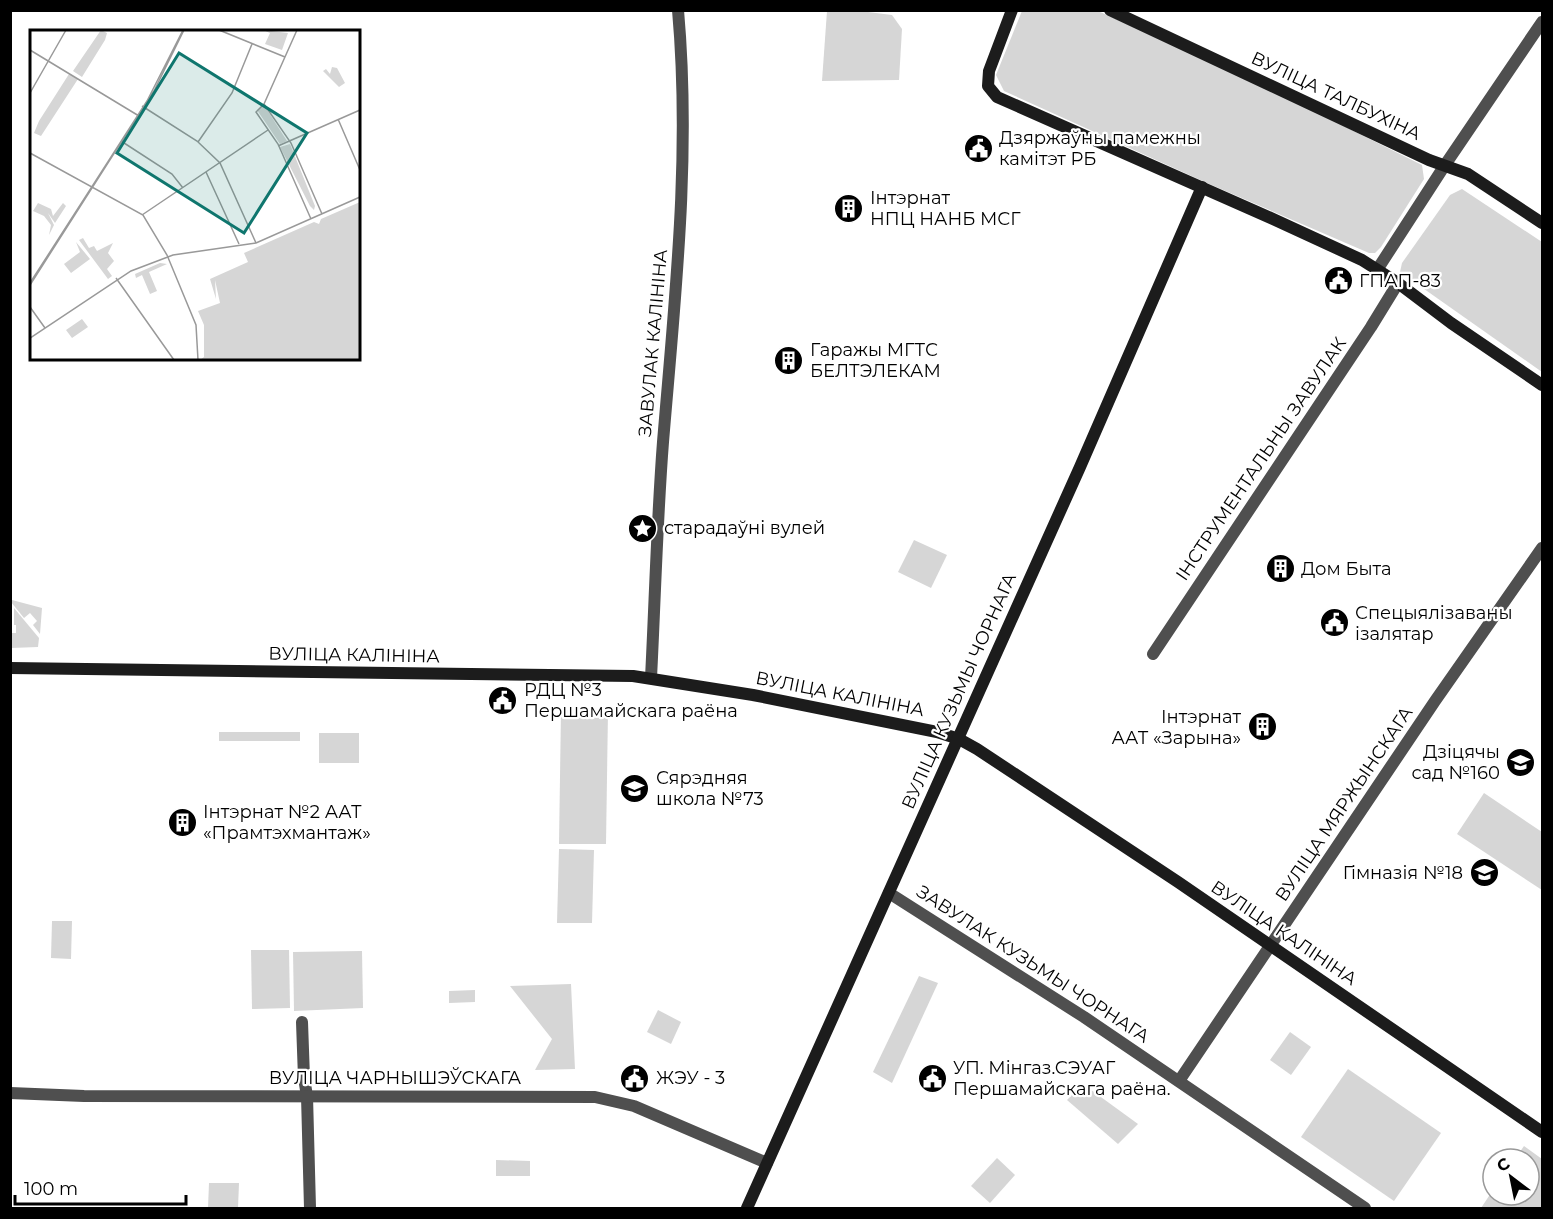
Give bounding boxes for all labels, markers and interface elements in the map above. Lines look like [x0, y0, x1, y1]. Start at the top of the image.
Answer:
inset map [30, 30, 360, 360]
street label: ВУЛІЦА ТАЛБУХІНА [1248, 47, 1425, 145]
place label: Дзяржаўны памежны камітэт РБ [999, 127, 1201, 170]
public building icon: Дзяржаўны памежны камітэт РБ [962, 132, 994, 164]
place label: Інтэрнат НПЦ НАНБ МСГ [870, 187, 1021, 230]
building icon: Інтэрнат НПЦ НАНБ МСГ [833, 192, 865, 224]
street label: ЗАВУЛАК КАЛІНІНА [634, 248, 672, 438]
public building icon: ГПАП-83 [1322, 265, 1354, 297]
place label: ГПАП-83 [1359, 270, 1441, 292]
street label: ІНСТРУМЕНТАЛЬНЫ ЗАВУЛАК [1171, 333, 1351, 585]
place label: Гаражы МГТС БЕЛТЭЛЕКАМ [810, 339, 941, 382]
building icon: Гаражы МГТС БЕЛТЭЛЕКАМ [773, 344, 805, 376]
place icon: старадаўні вулей [627, 512, 659, 544]
place label: старадаўні вулей [664, 517, 825, 539]
building icon: Дом Быта [1264, 553, 1296, 585]
place label: Дом Быта [1301, 558, 1392, 580]
street label: ВУЛІЦА КУЗЬМЫ ЧОРНАГА [897, 569, 1021, 812]
place label: Спецыялізаваны ізалятар [1355, 602, 1513, 645]
public building icon: Спецыялізаваны ізалятар [1318, 607, 1350, 639]
street label: ВУЛІЦА КАЛІНІНА [268, 643, 441, 668]
street label: ВУЛІЦА КАЛІНІНА [754, 667, 927, 721]
place label: РДЦ №3 Першамайскага раёна [524, 679, 738, 722]
public building icon: РДЦ №3 Першамайскага раёна [487, 684, 519, 716]
street label: ВУЛІЦА МЯРЖЫНСКАГА [1271, 702, 1418, 906]
place label: Інтэрнат ААТ «Зарына» [1111, 706, 1241, 749]
building icon: Інтэрнат ААТ «Зарына» [1246, 711, 1278, 743]
place label: Дзіцячы сад №160 [1411, 741, 1500, 784]
school or university icon: Дзіцячы сад №160 [1505, 746, 1537, 778]
place label: Сярэдняя школа №73 [656, 767, 764, 810]
school or university icon: Сярэдняя школа №73 [619, 772, 651, 804]
place label: Інтэрнат №2 ААТ «Прамтэхмантаж» [203, 801, 371, 844]
building icon: Інтэрнат №2 ААТ «Прамтэхмантаж» [166, 806, 198, 838]
school or university icon: Гімназія №18 [1468, 857, 1500, 889]
place label: Гімназія №18 [1343, 862, 1463, 884]
street label: ВУЛІЦА КАЛІНІНА [1207, 876, 1362, 990]
street label: ЗАВУЛАК КУЗЬМЫ ЧОРНАГА [913, 880, 1154, 1048]
place label: УП. Мінгаз.СЭУАГ Першамайскага раёна. [953, 1057, 1171, 1100]
public building icon: ЖЭУ - 3 [619, 1062, 651, 1094]
public building icon: УП. Мінгаз.СЭУАГ Першамайскага раёна. [916, 1062, 948, 1094]
street label: ВУЛІЦА ЧАРНЫШЭЎСКАГА [269, 1067, 522, 1089]
place label: ЖЭУ - 3 [656, 1067, 725, 1089]
north arrow [1481, 1147, 1541, 1207]
text: С [1493, 1153, 1514, 1176]
scale bar [15, 1168, 186, 1206]
text: 100 m [24, 1178, 78, 1200]

